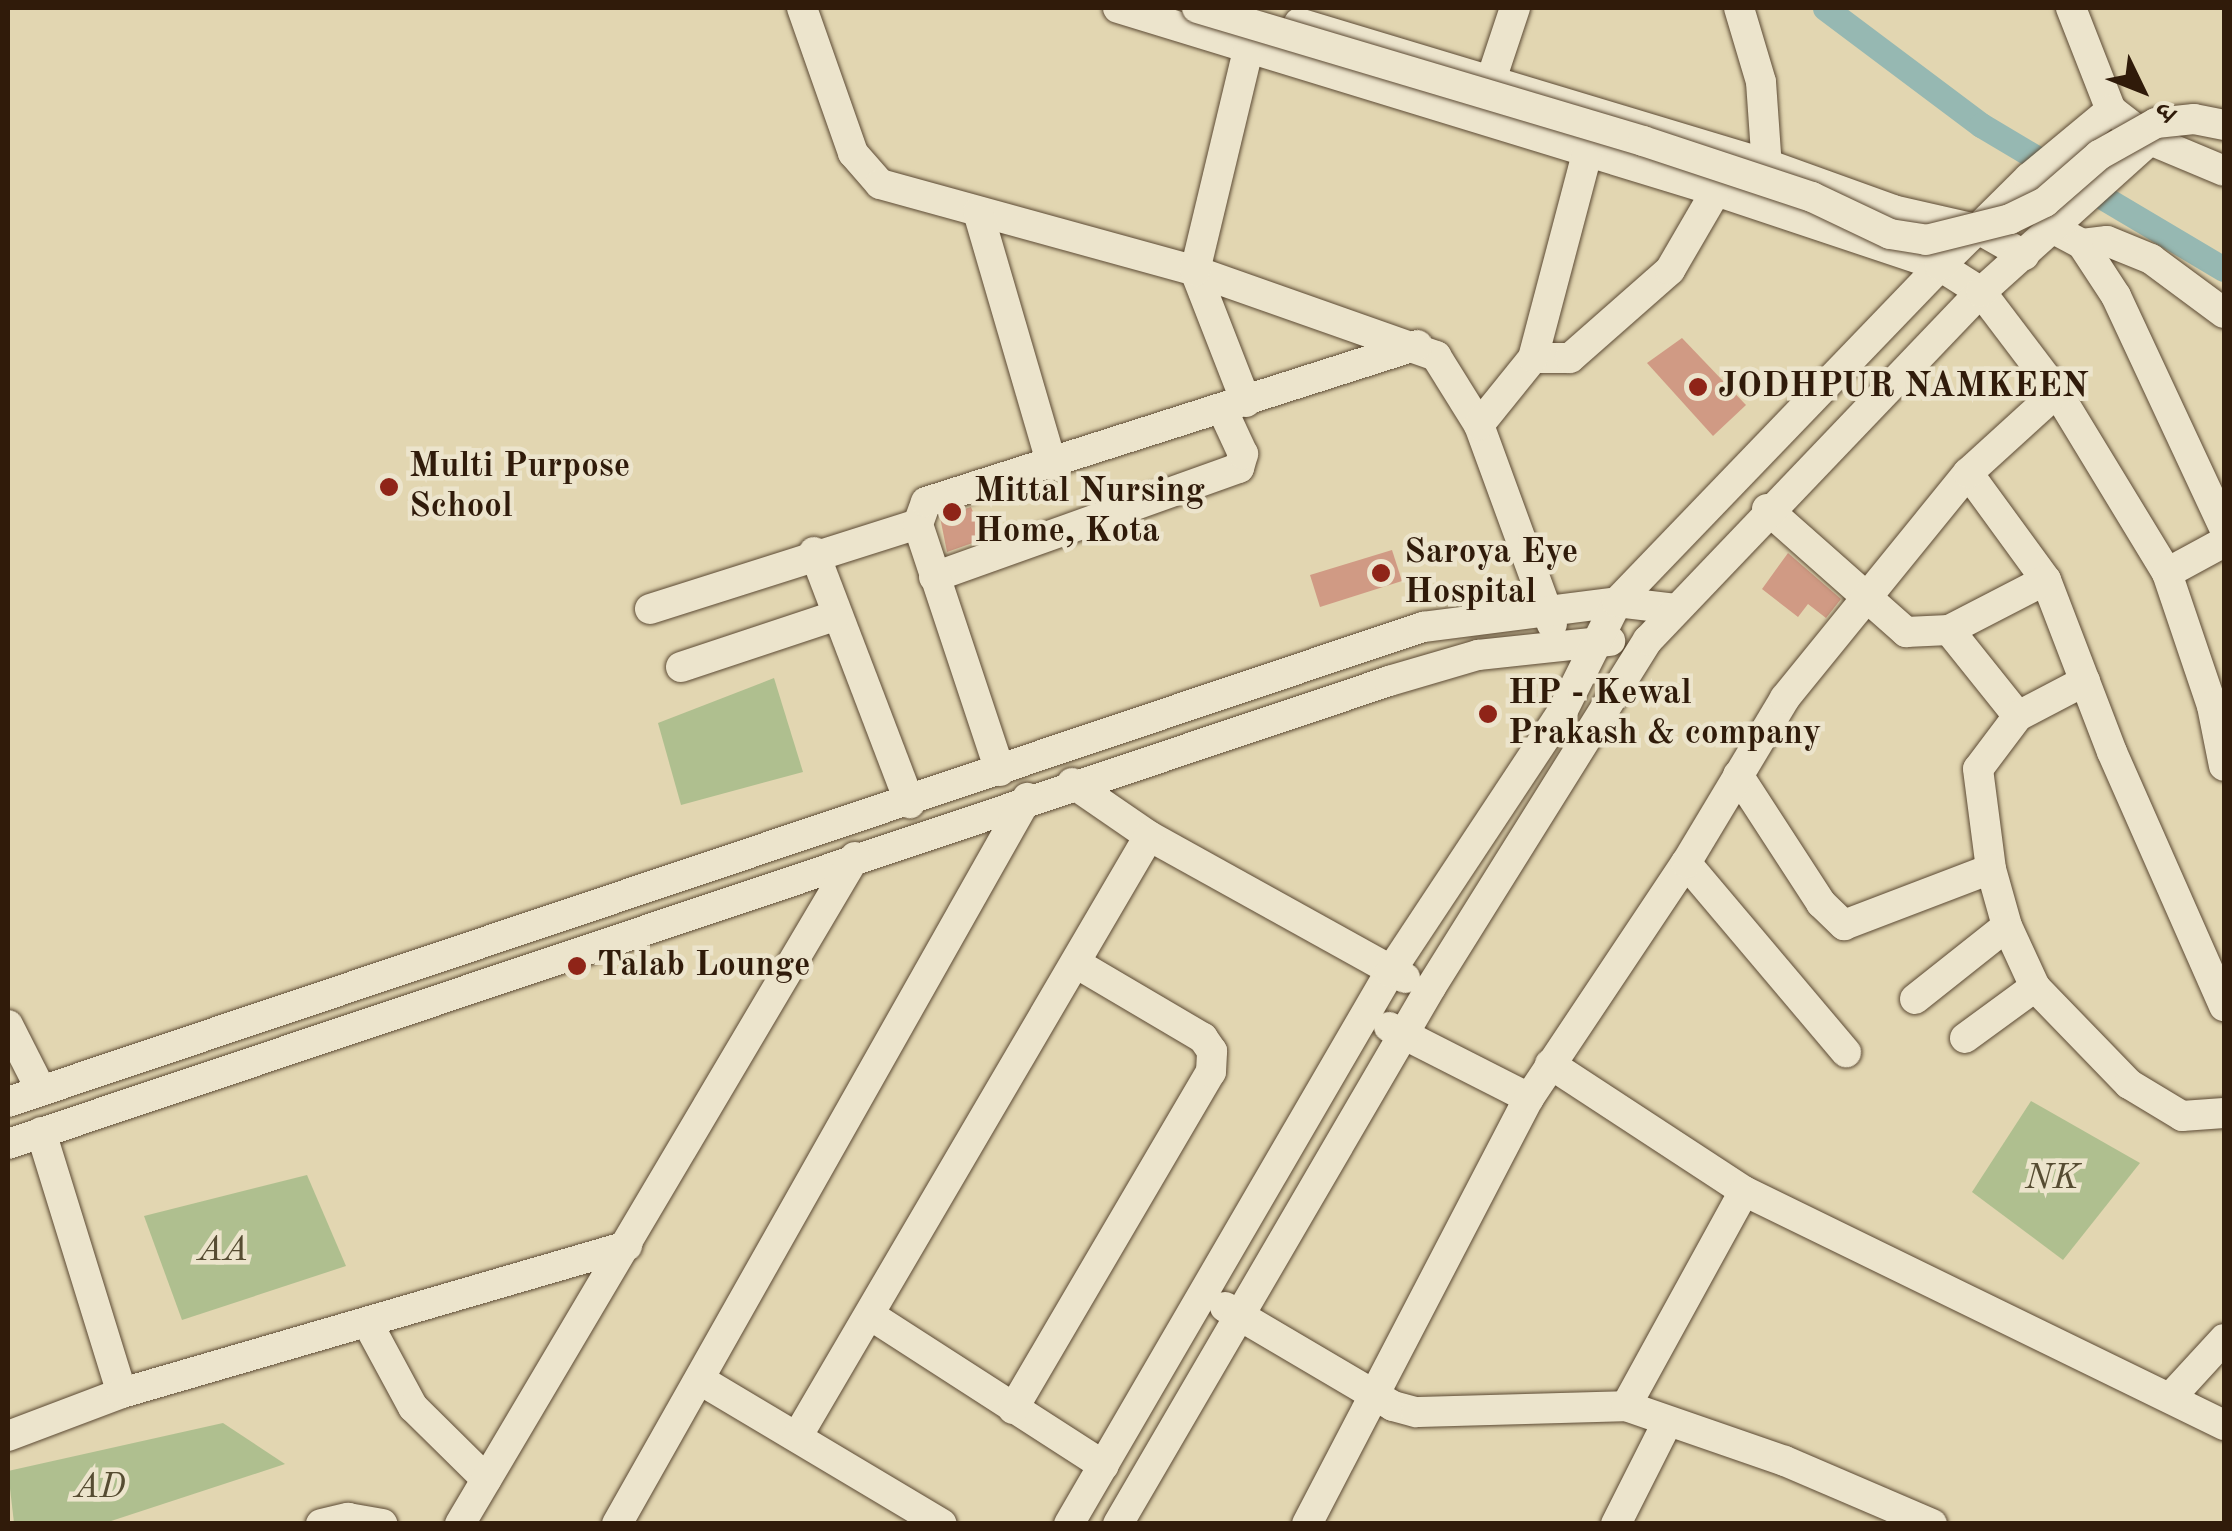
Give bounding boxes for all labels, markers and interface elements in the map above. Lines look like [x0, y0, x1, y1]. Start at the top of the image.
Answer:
north arrow [2092, 40, 2192, 140]
text: उ [2149, 96, 2179, 125]
place label: JODHPUR NAMKEEN [1718, 366, 2089, 408]
marker: JODHPUR NAMKEEN [1687, 376, 1709, 398]
place label: Multi Purpose School [409, 446, 630, 528]
place label: Mittal Nursing Home, Kota [974, 471, 1205, 553]
marker: Multi Purpose School [378, 476, 400, 498]
marker: Mittal Nursing Home, Kota [939, 499, 965, 525]
place label: Saroya Eye Hospital [1404, 532, 1578, 614]
marker: Saroya Eye Hospital [1368, 560, 1394, 586]
place label: HP - Kewal Prakash & company [1508, 673, 1821, 755]
marker: HP - Kewal Prakash & company [1477, 703, 1499, 725]
place label: Talab Lounge [597, 945, 811, 987]
marker: Talab Lounge [566, 955, 588, 977]
park label: NK [2025, 1158, 2079, 1200]
park label: AA [198, 1230, 248, 1272]
park label: AD [74, 1467, 126, 1509]

